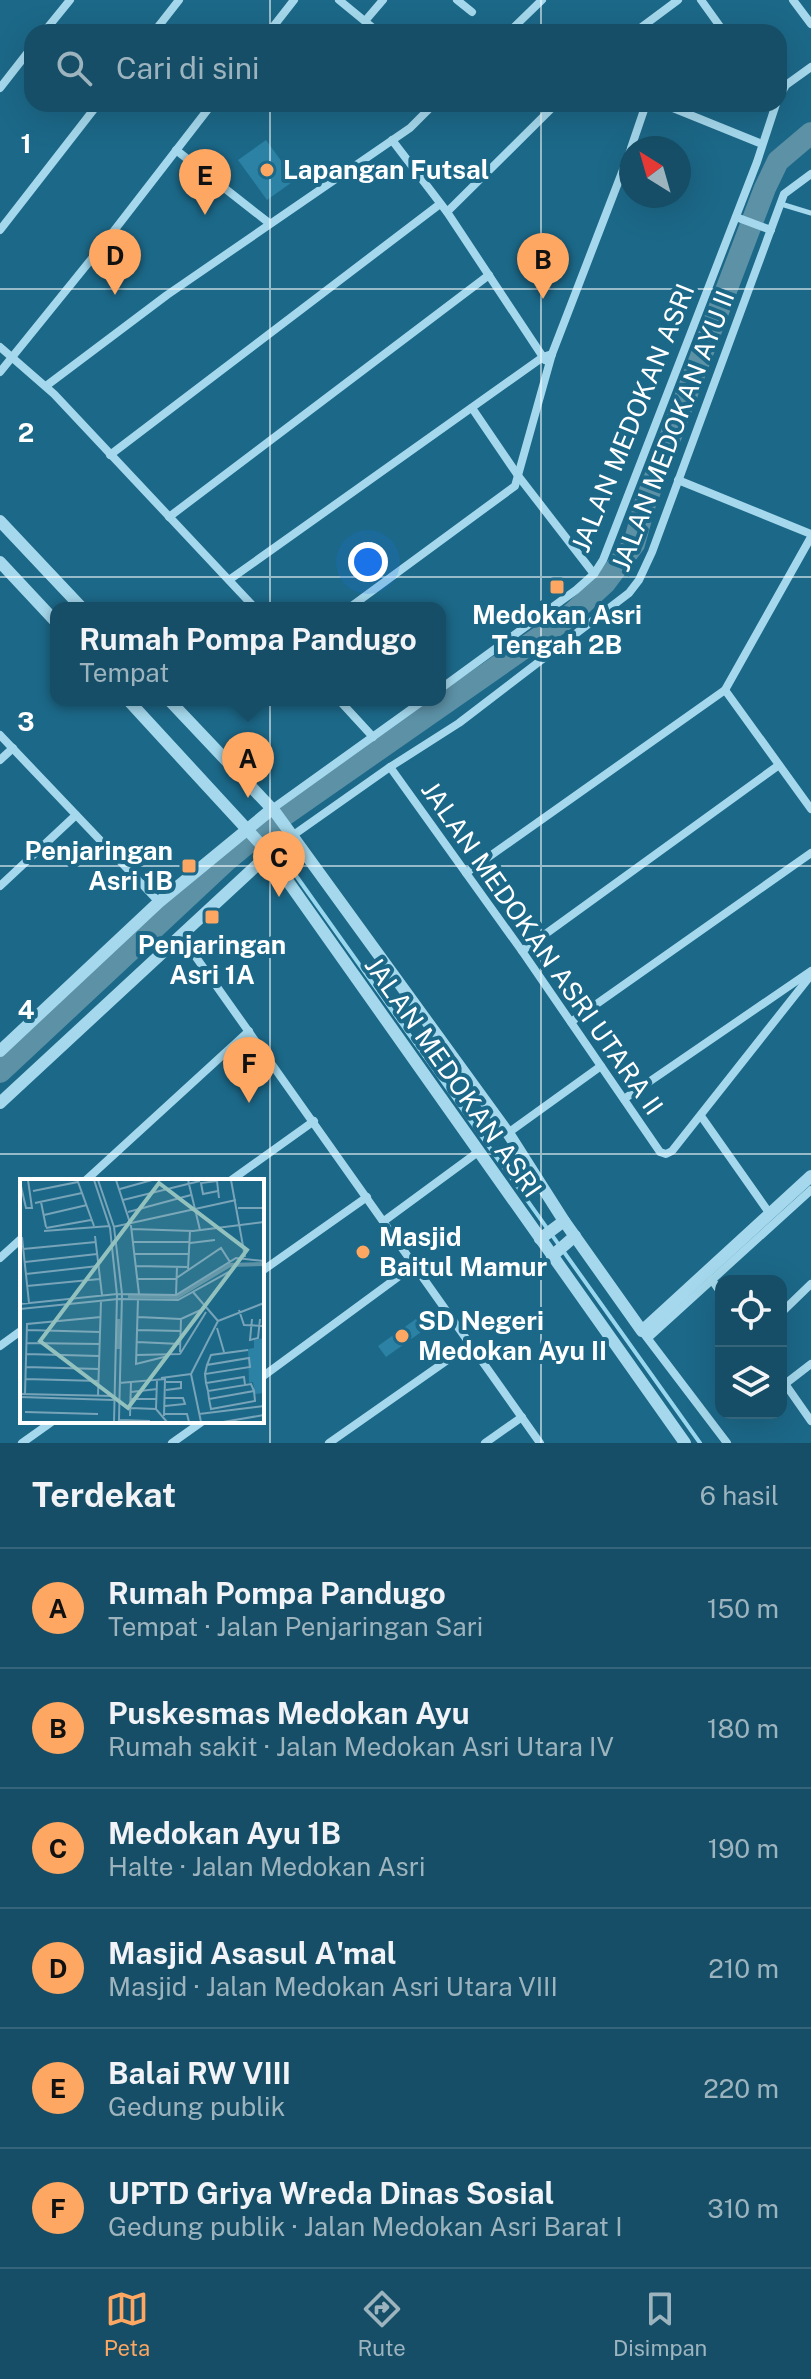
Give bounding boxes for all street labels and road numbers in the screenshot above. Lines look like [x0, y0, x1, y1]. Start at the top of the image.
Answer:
street label: JALAN MEDOKAN ASRI [564, 279, 701, 557]
street label: JALAN MEDOKAN AYU II [605, 286, 740, 575]
street label: JALAN MEDOKAN ASRI UTARA II [415, 775, 669, 1121]
street label: JALAN MEDOKAN ASRI [358, 951, 548, 1203]

